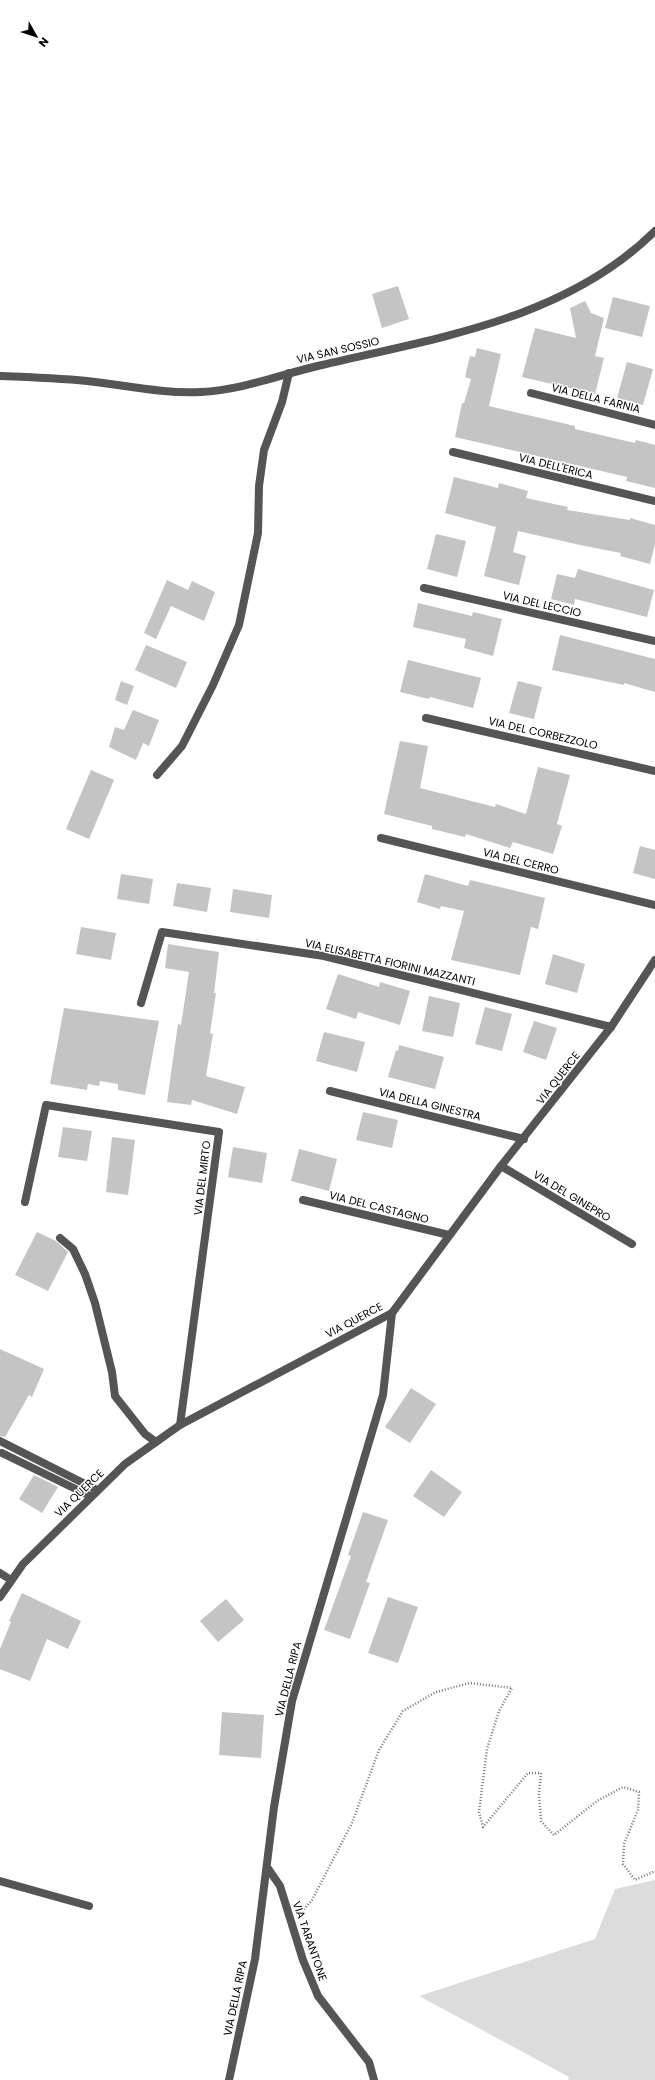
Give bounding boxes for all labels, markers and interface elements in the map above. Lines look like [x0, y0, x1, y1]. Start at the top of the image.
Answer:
north arrow [16, 16, 56, 56]
text: N [35, 34, 53, 51]
street label: VIA SAN SOSSIO [295, 333, 381, 367]
street label: VIA DELLA FARNIA [550, 379, 643, 417]
street label: VIA DELL'ERICA [517, 449, 595, 483]
street label: VIA DEL LECCIO [501, 587, 583, 621]
street label: VIA DEL CORBEZZOLO [487, 713, 600, 753]
street label: VIA DEL CERRO [481, 844, 561, 878]
street label: VIA ELISABETTA FIORINI MAZZANTI [303, 935, 477, 989]
street label: VIA QUERCE [532, 1048, 584, 1108]
street label: VIA DELLA GINESTRA [377, 1084, 483, 1125]
street label: VIA DEL MIRTO [189, 1139, 215, 1216]
street label: VIA DEL GINEPRO [530, 1166, 614, 1226]
street label: VIA DEL CASTAGNO [327, 1187, 431, 1227]
street label: VIA QUERCE [322, 1298, 386, 1342]
street label: VIA QUERCE [51, 1465, 107, 1521]
street label: VIA DELLA RIPA [271, 1639, 305, 1718]
street label: VIA TARANTONE [289, 1899, 331, 1983]
street label: VIA DELLA RIPA [219, 1958, 251, 2037]

